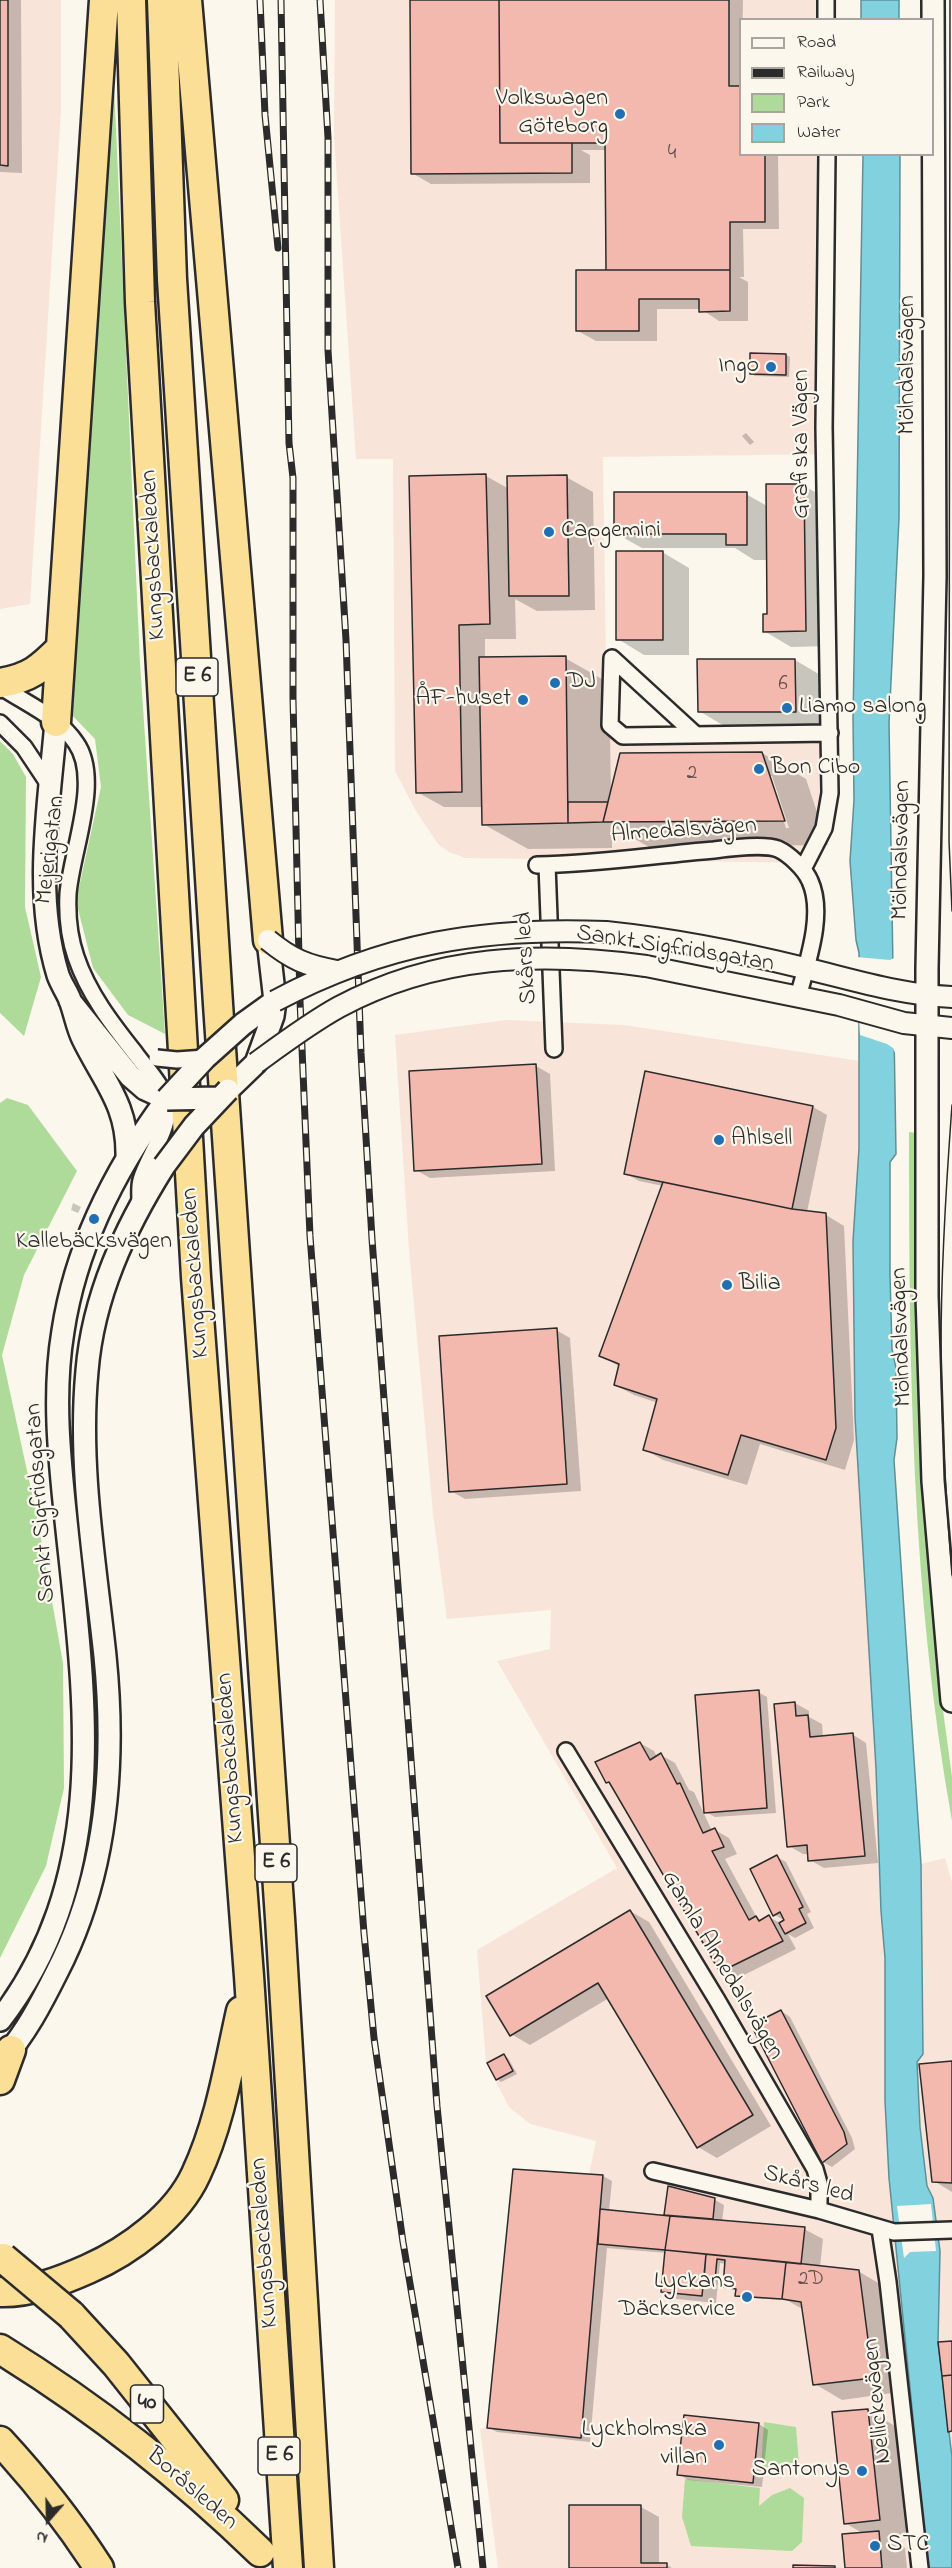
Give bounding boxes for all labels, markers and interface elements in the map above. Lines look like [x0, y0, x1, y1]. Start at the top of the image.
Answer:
legend [739, 18, 934, 156]
text: Road [797, 30, 836, 56]
text: Railway [797, 60, 854, 86]
place label: Volkswagen Göteborg [496, 86, 608, 142]
text: Park [797, 90, 830, 116]
marker: Volkswagen Göteborg [613, 107, 627, 121]
text: Water [797, 120, 840, 146]
house number: 4 [668, 142, 676, 168]
street label: Mölndalsvägen [895, 295, 923, 435]
place label: Ingo [718, 353, 759, 381]
marker: Ingo [764, 360, 778, 374]
street label: Grafiska Vägen [789, 369, 817, 519]
street label: Kungsbackaleden [136, 469, 174, 641]
place label: Capgemini [561, 518, 661, 546]
marker: Capgemini [542, 525, 556, 539]
road number: E 6 [176, 658, 218, 696]
place label: DJ [567, 669, 596, 697]
house number: 6 [778, 673, 788, 699]
marker: DJ [548, 676, 562, 690]
place label: ÅF-huset [416, 686, 511, 714]
marker: ÅF-huset [516, 693, 530, 707]
place label: Liamo salong [799, 694, 927, 722]
marker: Liamo salong [780, 701, 794, 715]
place label: Bon Cibo [771, 755, 860, 783]
house number: 2 [687, 762, 697, 788]
marker: Bon Cibo [752, 762, 766, 776]
street label: Mölndalsvägen [887, 780, 919, 920]
street label: Mejerigatan [31, 794, 73, 906]
street label: Almedalsvägen [610, 813, 758, 851]
street label: Skårs led [511, 911, 545, 1005]
street label: Sankt Sigfridsgatan [574, 920, 776, 980]
place label: Ahlsell [731, 1126, 792, 1154]
marker: Ahlsell [712, 1133, 726, 1147]
street label: Kungsbackaleden [177, 1187, 217, 1359]
marker: Kallebäcksvägen [87, 1212, 101, 1226]
place label: Kallebäcksvägen [16, 1229, 172, 1257]
street label: Mölndalsvägen [886, 1267, 920, 1407]
place label: Bilia [739, 1271, 781, 1299]
marker: Bilia [720, 1278, 734, 1292]
street label: Sankt Sigfridsgatan [21, 1402, 63, 1604]
street label: Kungsbackaleden [212, 1672, 252, 1844]
road number: E 6 [255, 1844, 297, 1882]
street label: Gamla Almedalsvägen [653, 1866, 789, 2066]
street label: Kungsbackaleden [246, 2157, 286, 2329]
street label: Skårs led [759, 2160, 857, 2212]
house number: 2D [798, 2268, 824, 2294]
place label: Lyckans Däckservice [619, 2269, 735, 2325]
marker: Lyckans Däckservice [740, 2290, 754, 2304]
street label: Nellickevägen [858, 2337, 900, 2465]
road number: 40 [130, 2385, 164, 2423]
place label: Lyckholmska villan [581, 2417, 707, 2473]
road number: E 6 [258, 2437, 300, 2475]
marker: Lyckholmska villan [712, 2438, 726, 2452]
street label: Boråsleden [139, 2442, 243, 2538]
place label: Santonys [752, 2457, 850, 2485]
marker: Santonys [855, 2464, 869, 2478]
north arrow [18, 2490, 78, 2550]
text: N [33, 2524, 51, 2550]
place label: STC [887, 2532, 929, 2560]
marker: STC [868, 2539, 882, 2553]

